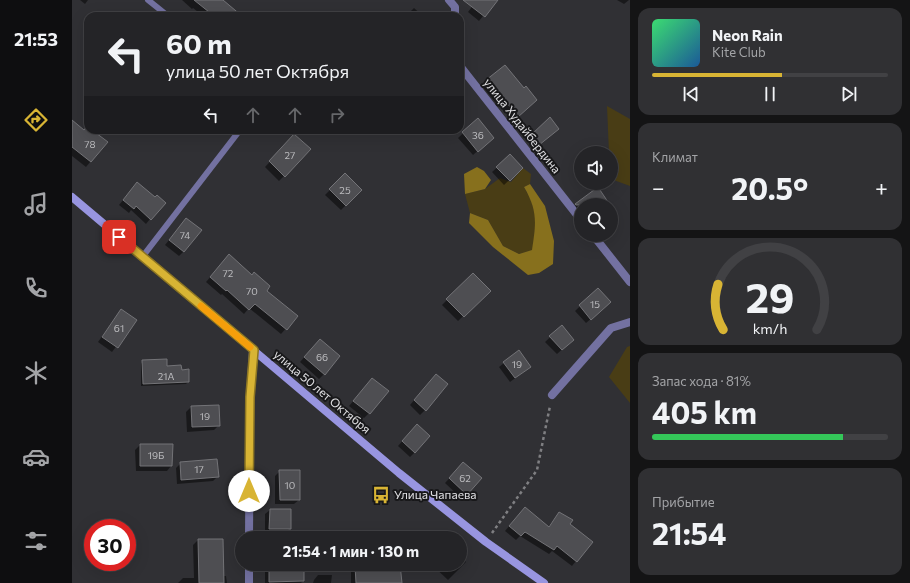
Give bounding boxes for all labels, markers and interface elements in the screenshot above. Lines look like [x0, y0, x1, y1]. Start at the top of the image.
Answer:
text: 60 m [166, 26, 232, 60]
text: Neon Rain [712, 26, 783, 44]
text: 21:53 [14, 28, 58, 50]
icon: left [100, 28, 152, 80]
text: Kite Club [712, 44, 766, 60]
text: улица 50 лет Октября [166, 60, 349, 82]
street label: улица Худайбердина [481, 75, 564, 176]
icon: previous [680, 83, 702, 105]
icon: pause [759, 83, 781, 105]
icon: next [838, 83, 860, 105]
icon: left [200, 104, 222, 126]
icon: ahead [242, 104, 264, 126]
icon: ahead [284, 104, 306, 126]
icon: right [326, 104, 348, 126]
icon: directions [22, 106, 50, 134]
house number: 36 [472, 129, 484, 141]
house number: 78 [84, 138, 96, 150]
map controls [574, 146, 618, 242]
button: sound [574, 146, 618, 190]
house number: 27 [285, 149, 295, 161]
text: Климат [652, 149, 698, 165]
text: 20.5° [731, 169, 808, 206]
text: − [652, 174, 665, 201]
text: + [875, 174, 888, 201]
house number: 25 [339, 184, 351, 196]
icon: music [22, 190, 50, 218]
button: search [574, 198, 618, 242]
pin [102, 220, 136, 254]
icon: arrive [108, 226, 130, 248]
house number: 74 [180, 229, 190, 241]
house number: 72 [223, 267, 234, 279]
text: 29 [745, 270, 795, 321]
icon: phone [22, 274, 50, 302]
house number: 70 [246, 285, 258, 297]
house number: 15 [590, 298, 600, 310]
text: km/h [753, 318, 787, 336]
house number: 61 [114, 322, 124, 334]
street label: улица 50 лет Октября [271, 347, 374, 436]
house number: 66 [316, 351, 328, 363]
house number: 19 [512, 358, 522, 370]
icon: climate [22, 359, 50, 387]
house number: 21А [158, 370, 174, 382]
text: Запас хода · 81% [652, 373, 751, 389]
text: 405 km [652, 393, 757, 430]
house number: 19 [200, 410, 210, 422]
icon: car [22, 443, 50, 471]
house number: 19Б [148, 449, 164, 461]
house number: 17 [194, 463, 204, 475]
position arrow [228, 470, 270, 512]
house number: 62 [459, 472, 471, 484]
house number: 10 [285, 479, 295, 491]
bus stop icon: Улица Чапаева [371, 485, 391, 505]
place label: Улица Чапаева [394, 487, 477, 501]
text: Прибытие [652, 494, 715, 510]
text: 21:54 [652, 514, 726, 551]
speed limit sign: 30 [84, 519, 136, 571]
icon: filters [22, 527, 50, 555]
text: 21:54 · 1 мин · 130 m [283, 542, 419, 560]

